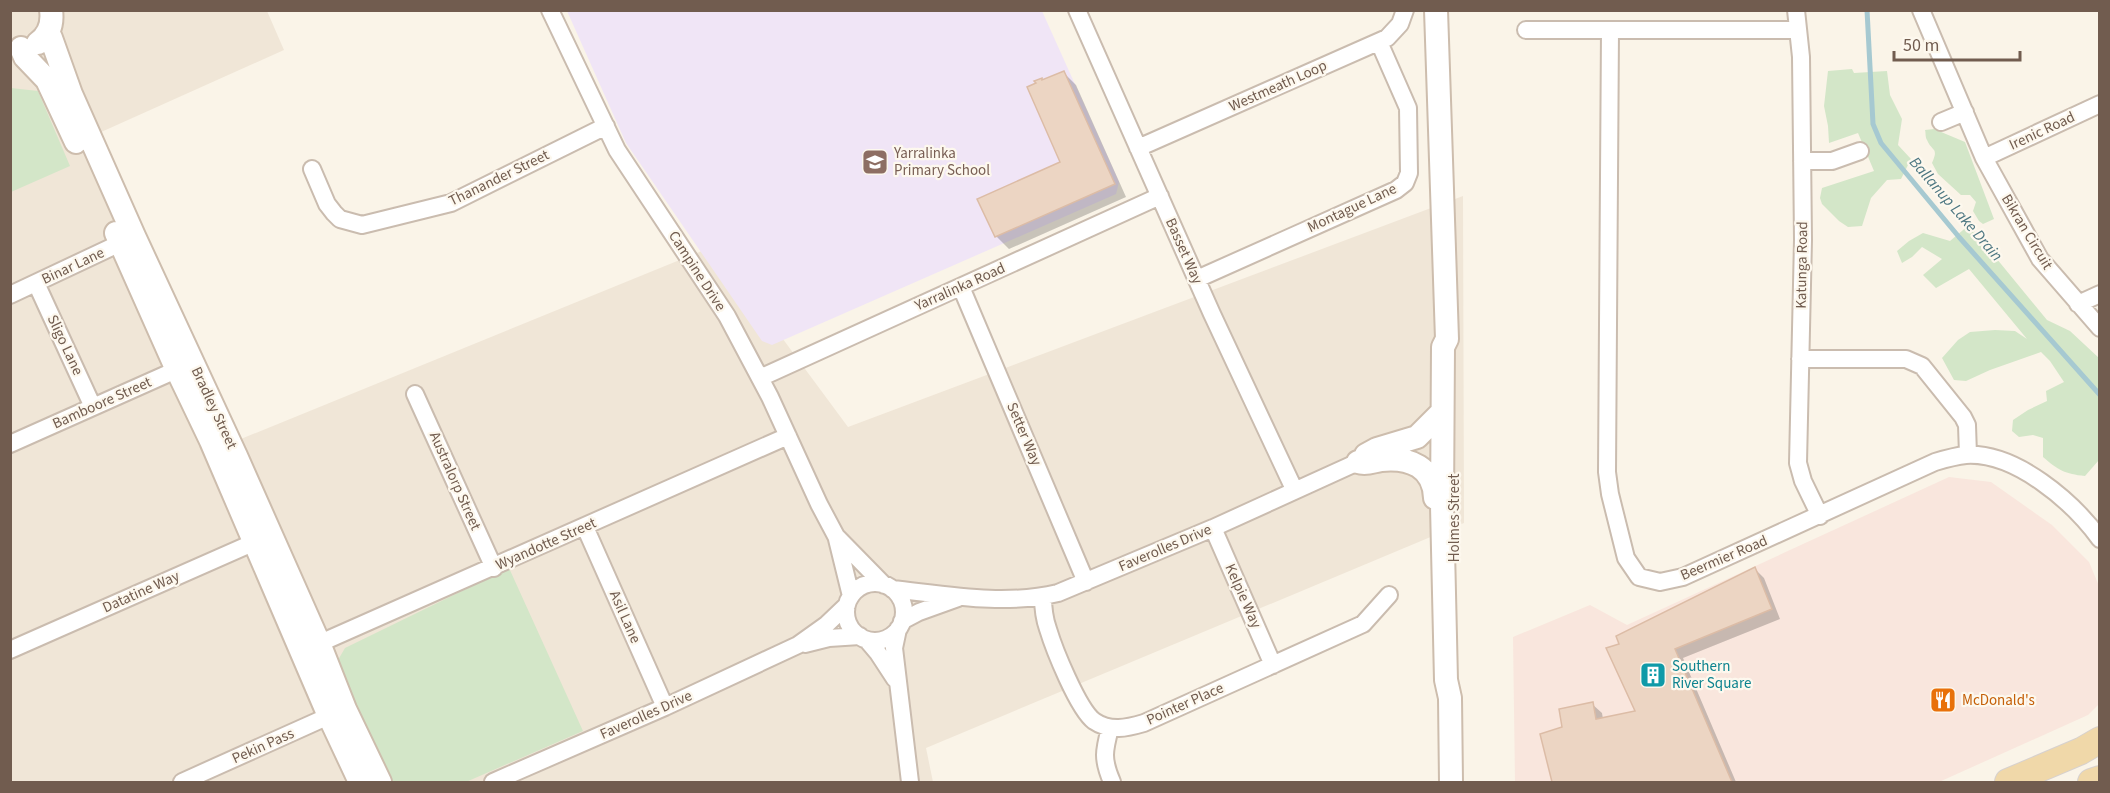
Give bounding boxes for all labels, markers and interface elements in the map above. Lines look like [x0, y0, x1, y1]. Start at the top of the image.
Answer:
scale bar [1894, 24, 2020, 62]
text: 50 m [1903, 33, 1939, 58]
street label: Westmeath Loop [1226, 55, 1330, 117]
street label: Irenic Road [2006, 107, 2078, 155]
place label: Yarralinka Primary School [893, 143, 990, 181]
street label: Thanander Street [445, 145, 553, 211]
school or university icon: Yarralinka Primary School [860, 147, 890, 177]
water label: Ballanup Lake Drain [1904, 152, 2008, 266]
street label: Montague Lane [1304, 178, 1400, 238]
street label: Bikran Circuit [1996, 190, 2058, 274]
street label: Basset Way [1160, 215, 1208, 287]
street label: Katunga Road [1791, 221, 1813, 309]
street label: Campine Drive [663, 227, 731, 315]
street label: Binar Lane [38, 242, 108, 290]
street label: Yarralinka Road [910, 258, 1009, 317]
street label: Sligo Lane [42, 311, 88, 379]
street label: Bradley Street [186, 363, 242, 453]
street label: Bamboore Street [49, 372, 155, 434]
street label: Setter Way [1001, 399, 1047, 469]
street label: Australorp Street [424, 428, 486, 534]
street label: Holmes Street [1444, 474, 1465, 562]
street label: Wyandotte Street [492, 512, 600, 576]
street label: Faverolles Drive [1115, 519, 1215, 577]
street label: Beermier Road [1677, 530, 1771, 586]
street label: Kelpie Way [1219, 560, 1267, 632]
street label: Datatine Way [99, 566, 183, 618]
street label: Asil Lane [604, 587, 646, 647]
place label: Southern River Square [1672, 656, 1751, 694]
building icon: Southern River Square [1638, 660, 1668, 690]
street label: Pointer Place [1143, 678, 1227, 730]
street label: Faverolles Drive [597, 685, 695, 745]
restaurant icon: McDonald's [1928, 685, 1958, 715]
place label: McDonald's [1962, 690, 2035, 711]
street label: Pekin Pass [229, 723, 297, 769]

